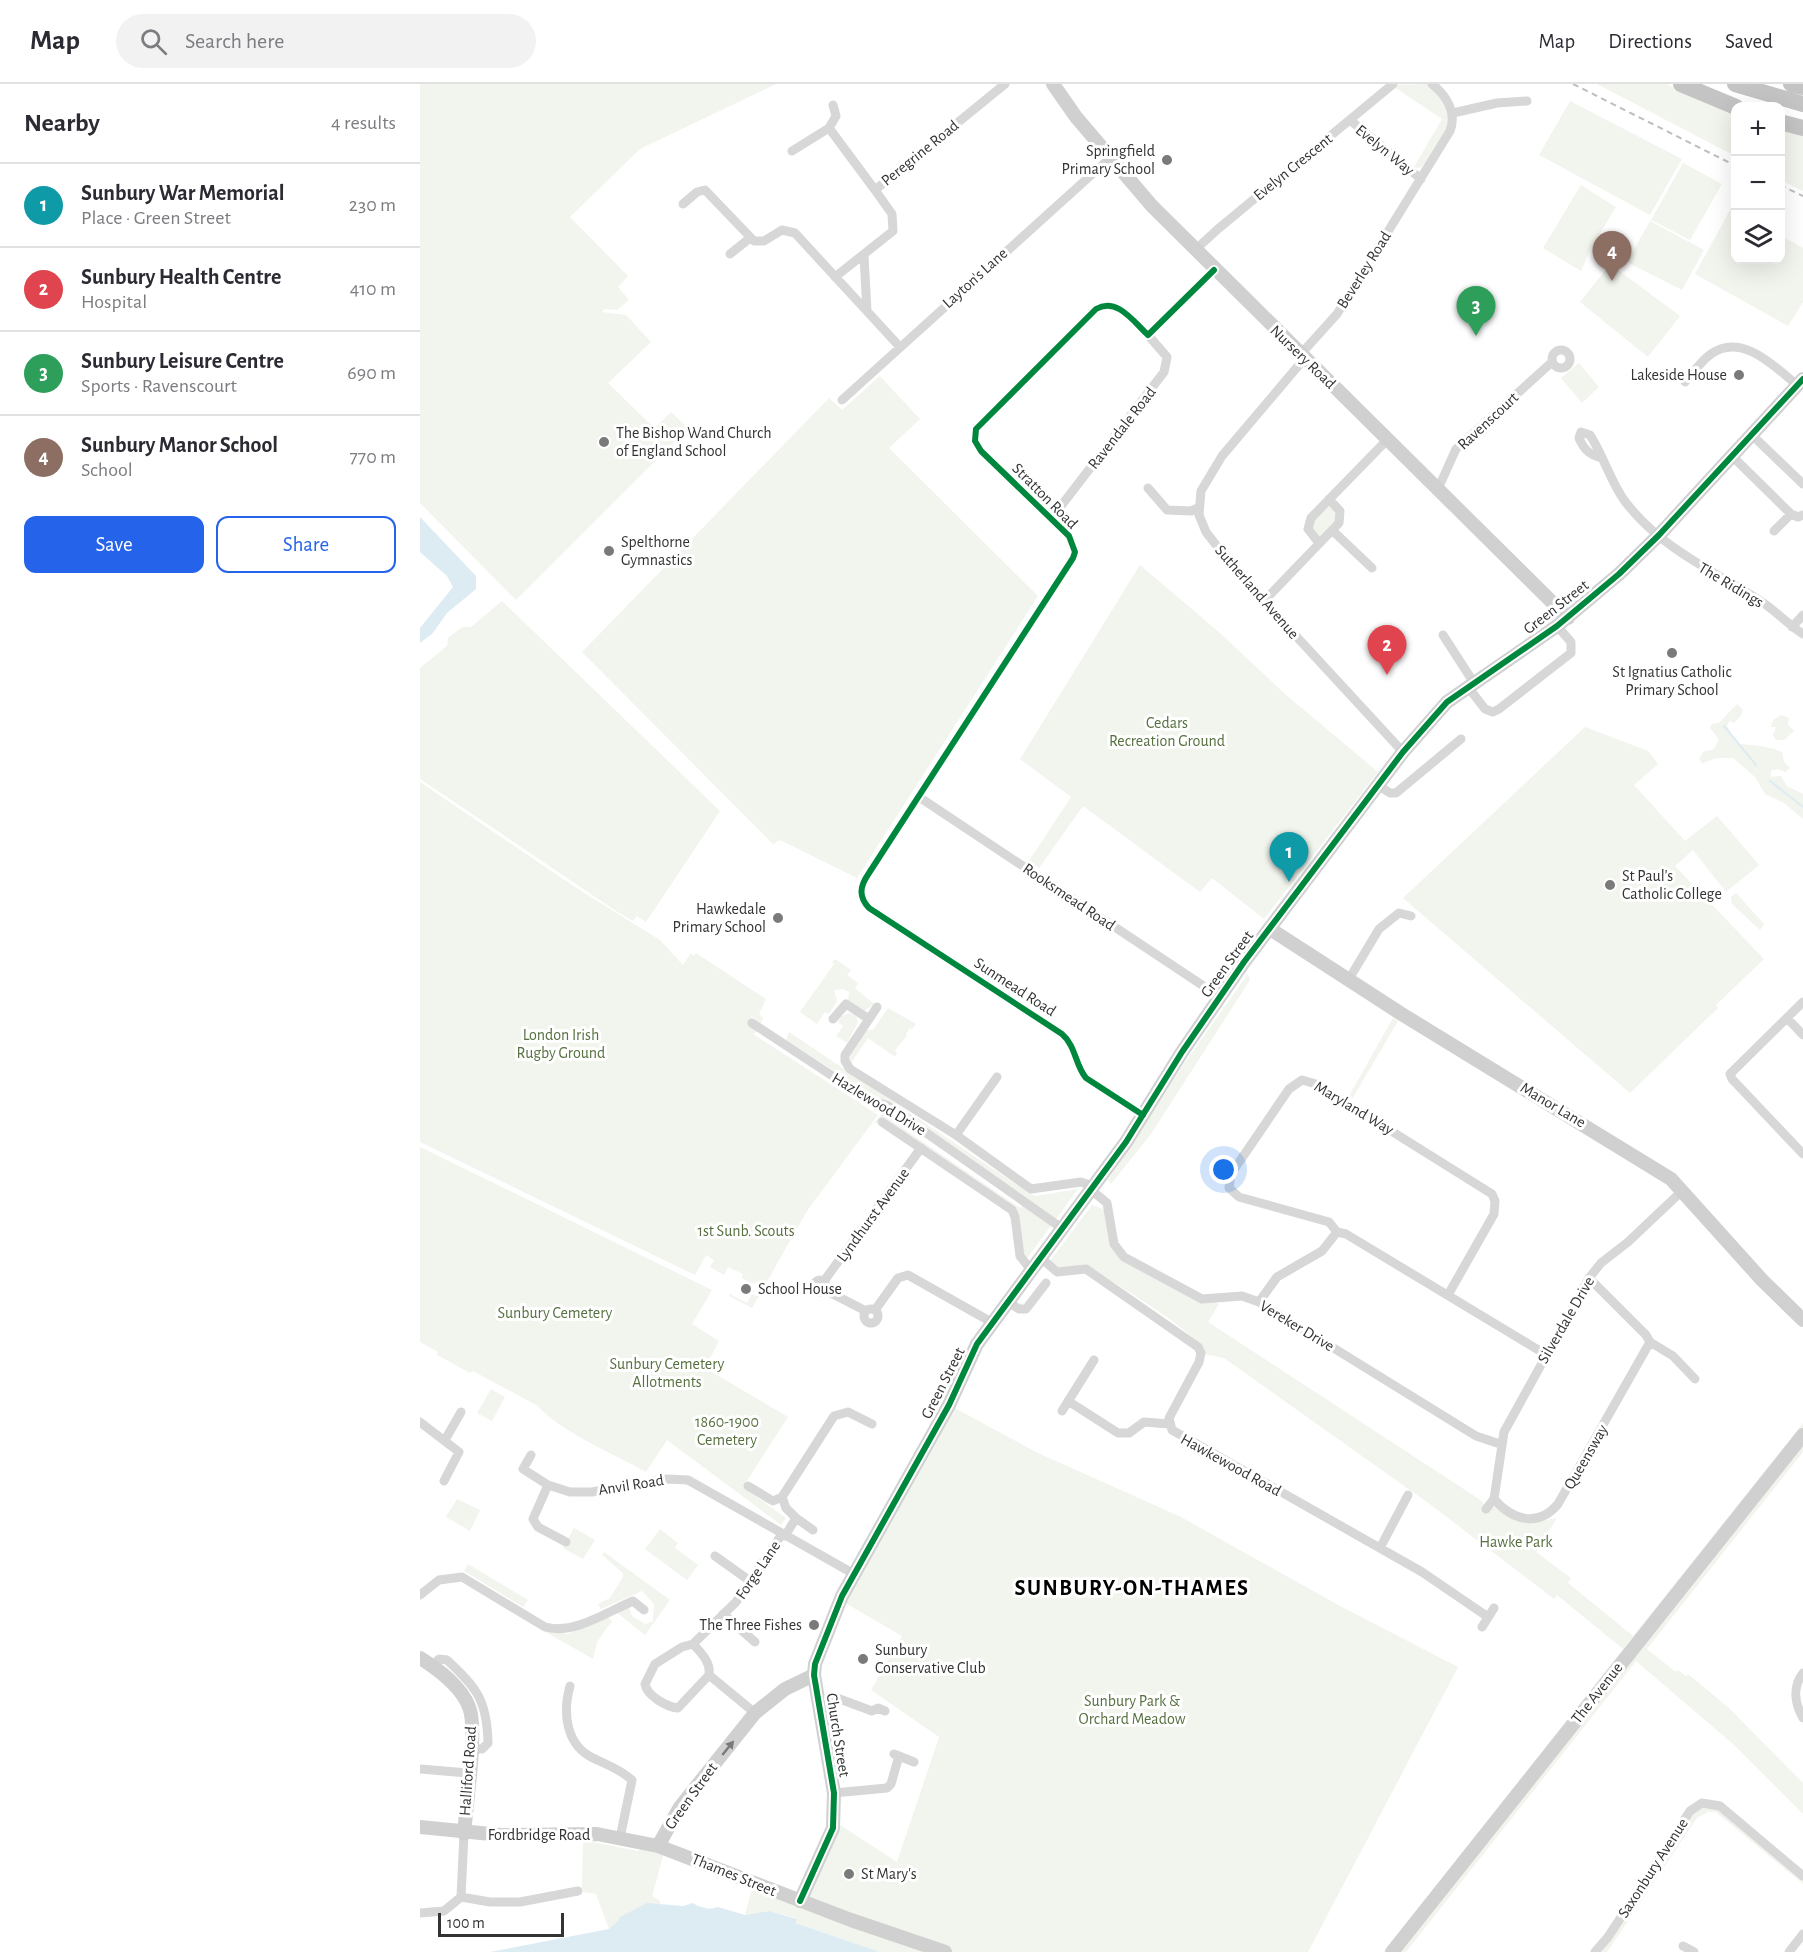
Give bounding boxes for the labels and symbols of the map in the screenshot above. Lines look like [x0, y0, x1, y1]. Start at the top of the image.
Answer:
street label: Peregrine Road [878, 117, 962, 189]
street label: Evelyn Way [1352, 122, 1417, 179]
street label: Evelyn Crescent [1251, 131, 1336, 204]
place label: Springfield Primary School [1062, 143, 1155, 178]
marker: Springfield Primary School [1160, 153, 1174, 167]
street label: Beverley Road [1334, 229, 1395, 312]
pin: 4 [1592, 232, 1632, 281]
street label: Layton's Lane [939, 245, 1011, 312]
pin: 3 [1456, 286, 1496, 336]
street label: Nursery Road [1267, 322, 1339, 393]
place label: Lakeside House [1631, 367, 1727, 383]
marker: Lakeside House [1732, 368, 1746, 382]
street label: Ravendale Road [1085, 384, 1159, 472]
street label: Ravenscourt [1455, 389, 1521, 453]
place label: The Bishop Wand Church of England School [616, 425, 771, 459]
marker: The Bishop Wand Church of England School [597, 435, 611, 449]
street label: Stratton Road [1009, 460, 1081, 532]
place label: Spelthorne Gymnastics [621, 534, 692, 569]
street label: Sutherland Avenue [1212, 542, 1302, 642]
marker: Spelthorne Gymnastics [602, 544, 616, 558]
street label: The Ridings [1696, 559, 1766, 611]
street label: Green Street [1520, 577, 1592, 637]
pin: 2 [1368, 626, 1406, 675]
marker: St Ignatius Catholic Primary School [1665, 646, 1679, 660]
place label: St Ignatius Catholic Primary School [1612, 664, 1732, 699]
park label: Cedars Recreation Ground [1109, 715, 1225, 749]
pin: 1 [1270, 832, 1308, 882]
street label: Rooksmead Road [1020, 860, 1118, 934]
place label: St Paul's Catholic College [1622, 868, 1722, 902]
marker: St Paul's Catholic College [1603, 878, 1617, 892]
place label: Hawkedale Primary School [673, 901, 766, 936]
marker: Hawkedale Primary School [771, 911, 785, 925]
street label: Green Street [1198, 928, 1256, 1000]
street label: Sunmead Road [971, 955, 1059, 1019]
park label: London Irish Rugby Ground [517, 1027, 605, 1062]
street label: Hazlewood Drive [829, 1070, 929, 1138]
street label: Maryland Way [1311, 1078, 1397, 1139]
street label: Manor Lane [1518, 1079, 1588, 1131]
your location [1209, 1155, 1238, 1184]
street label: Lyndhurst Avenue [834, 1165, 913, 1265]
park label: 1st Sunb. Scouts [697, 1223, 795, 1239]
street label: Silverdale Drive [1535, 1274, 1597, 1366]
place label: School House [758, 1281, 842, 1297]
marker: School House [739, 1282, 753, 1296]
street label: Vereker Drive [1257, 1298, 1337, 1354]
park label: Sunbury Cemetery [498, 1305, 613, 1322]
street label: Green Street [918, 1345, 968, 1421]
park label: Sunbury Cemetery Allotments [610, 1356, 725, 1390]
park label: 1860-1900 Cemetery [695, 1414, 759, 1449]
street label: Queensway [1561, 1422, 1612, 1493]
street label: Hawkewood Road [1178, 1431, 1284, 1499]
street label: Anvil Road [597, 1472, 665, 1498]
park label: Hawke Park [1479, 1534, 1553, 1550]
street label: Forge Lane [733, 1538, 783, 1602]
district label: SUNBURY-ON-THAMES [1014, 1577, 1250, 1599]
place label: The Three Fishes [699, 1617, 802, 1633]
marker: The Three Fishes [807, 1618, 821, 1632]
place label: Sunbury Conservative Club [875, 1642, 986, 1676]
marker: Sunbury Conservative Club [856, 1652, 870, 1666]
street label: The Avenue [1568, 1659, 1626, 1727]
street label: Church Street [823, 1692, 853, 1778]
park label: Sunbury Park & Orchard Meadow [1079, 1693, 1186, 1727]
street label: Halliford Road [457, 1726, 479, 1816]
one-way arrow [722, 1740, 735, 1756]
street label: Green Street [662, 1760, 720, 1832]
street label: Saxonbury Avenue [1615, 1815, 1692, 1921]
street label: Fordbridge Road [488, 1827, 590, 1843]
street label: Thames Street [689, 1851, 779, 1899]
place label: St Mary's [861, 1866, 917, 1883]
marker: St Mary's [842, 1867, 856, 1881]
scale bar [438, 1910, 564, 1938]

